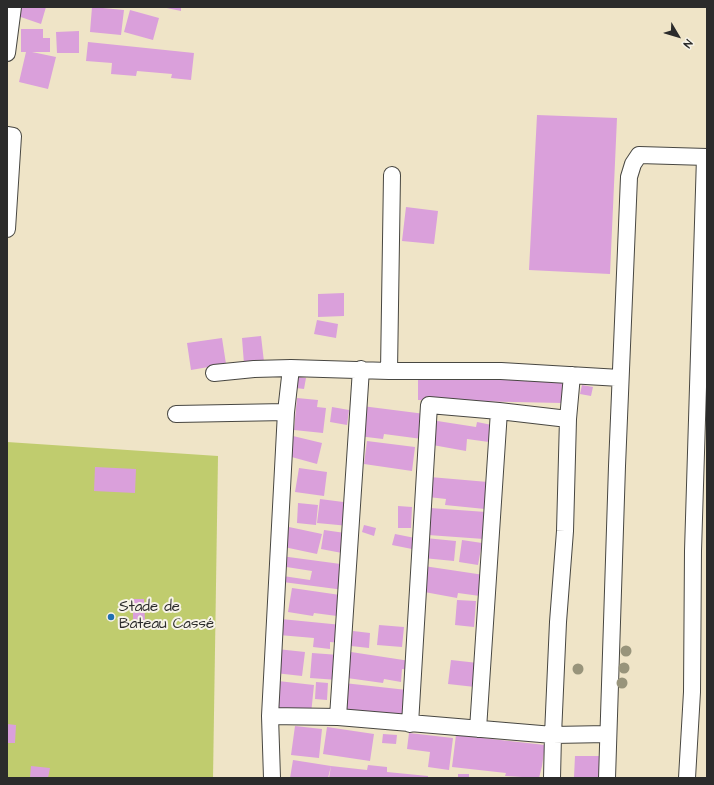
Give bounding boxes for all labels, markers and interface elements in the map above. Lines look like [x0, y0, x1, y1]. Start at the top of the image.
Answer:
north arrow [658, 16, 698, 56]
text: N [680, 36, 696, 51]
place label: Stade de Bateau Cassé [119, 599, 214, 634]
marker: Stade de Bateau Cassé [106, 612, 116, 622]

